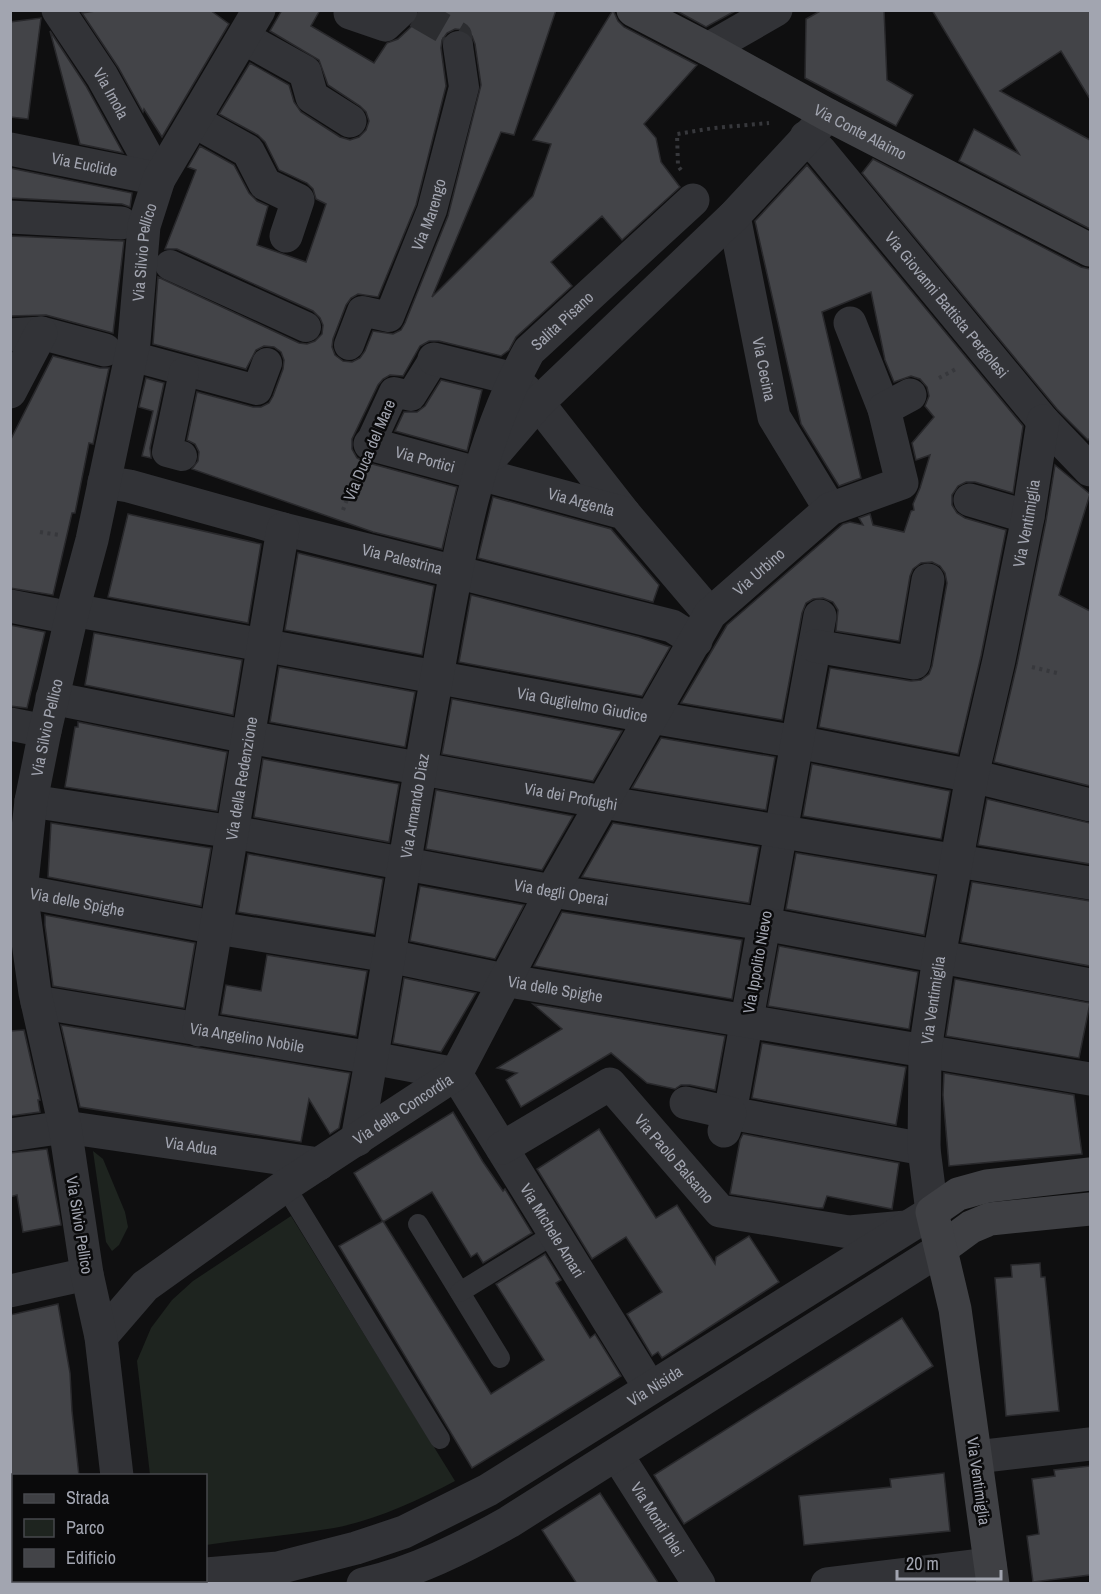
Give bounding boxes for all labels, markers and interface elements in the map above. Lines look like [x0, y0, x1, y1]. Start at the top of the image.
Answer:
street label: Via Imola [88, 63, 135, 123]
street label: Via Conte Alaimo [810, 98, 911, 165]
street label: Via Euclide [50, 147, 119, 181]
street label: Via Marengo [406, 176, 451, 254]
street label: Via Silvio Pellico [127, 200, 162, 302]
street label: Via Giovanni Battista Pergolesi [880, 227, 1014, 382]
street label: Salita Pisano [526, 286, 598, 355]
street label: Via Cecina [747, 335, 782, 404]
street label: Via Duca del Mare [338, 396, 400, 504]
street label: Via Portici [393, 440, 457, 478]
street label: Via Ventimiglia [1007, 477, 1045, 569]
street label: Via Argenta [545, 482, 618, 521]
street label: Via Palestrina [360, 538, 445, 580]
street label: Via Urbino [728, 543, 789, 600]
street label: Via Silvio Pellico [25, 677, 68, 778]
street label: Via Guglielmo Giudice [515, 681, 650, 727]
street label: Via della Redenzione [220, 715, 262, 842]
street label: Via Armando Diaz [394, 751, 434, 860]
street label: Via dei Profughi [522, 777, 619, 815]
street label: Via degli Operai [512, 873, 610, 911]
street label: Via delle Spighe [28, 882, 127, 921]
street label: Via Ippolito Nievo [737, 909, 777, 1015]
street label: Via Ventimiglia [915, 954, 950, 1046]
street label: Via delle Spighe [506, 970, 605, 1008]
street label: Via Angelino Nobile [188, 1017, 306, 1058]
street label: Via della Concordia [348, 1068, 457, 1150]
street label: Via Paolo Balsamo [630, 1109, 719, 1208]
street label: Via Adua [163, 1131, 220, 1160]
street label: Via Silvio Pellico [61, 1174, 99, 1276]
street label: Via Michele Amari [515, 1179, 590, 1282]
street label: Via Nisida [623, 1360, 687, 1411]
street label: Via Ventimiglia [962, 1436, 996, 1527]
legend [12, 1474, 207, 1582]
street label: Via Monti Iblei [626, 1478, 690, 1561]
text: Strada [66, 1485, 110, 1510]
text: Parco [66, 1515, 105, 1540]
scale bar [897, 1543, 1000, 1581]
text: Edificio [66, 1545, 116, 1570]
text: 20 m [906, 1551, 939, 1576]

